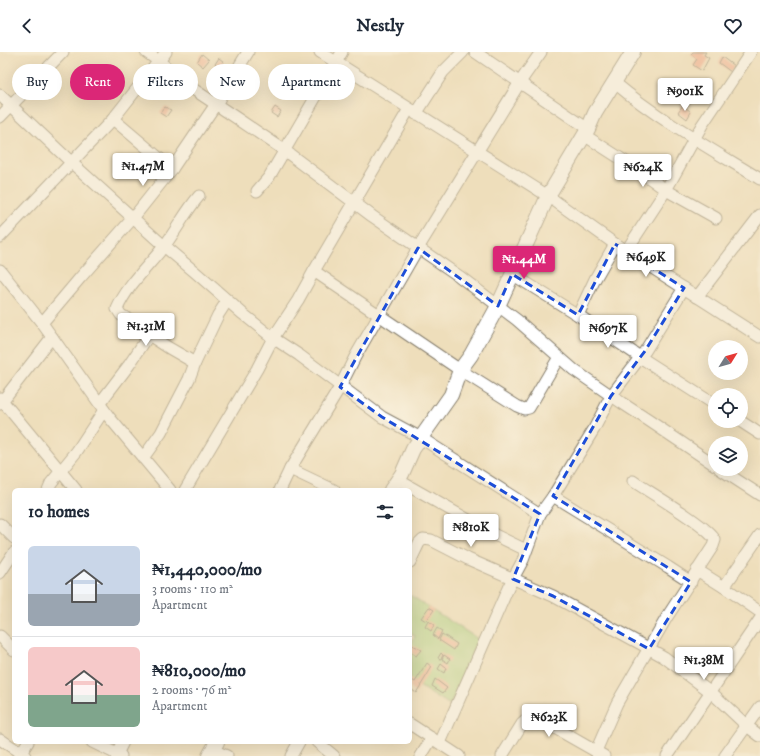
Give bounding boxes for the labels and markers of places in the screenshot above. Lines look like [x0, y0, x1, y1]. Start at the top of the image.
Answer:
pin: ₦901K [657, 78, 713, 112]
pin: ₦1.47M [110, 153, 176, 187]
pin: ₦624K [615, 154, 671, 188]
pin: ₦649K [618, 244, 674, 278]
pin: ₦1.44M [491, 246, 557, 280]
pin: ₦1.31M [113, 313, 179, 347]
pin: ₦697K [580, 315, 636, 349]
pin: ₦810K [443, 514, 499, 548]
pin: ₦1.38M [671, 647, 737, 681]
pin: ₦623K [521, 704, 577, 738]

